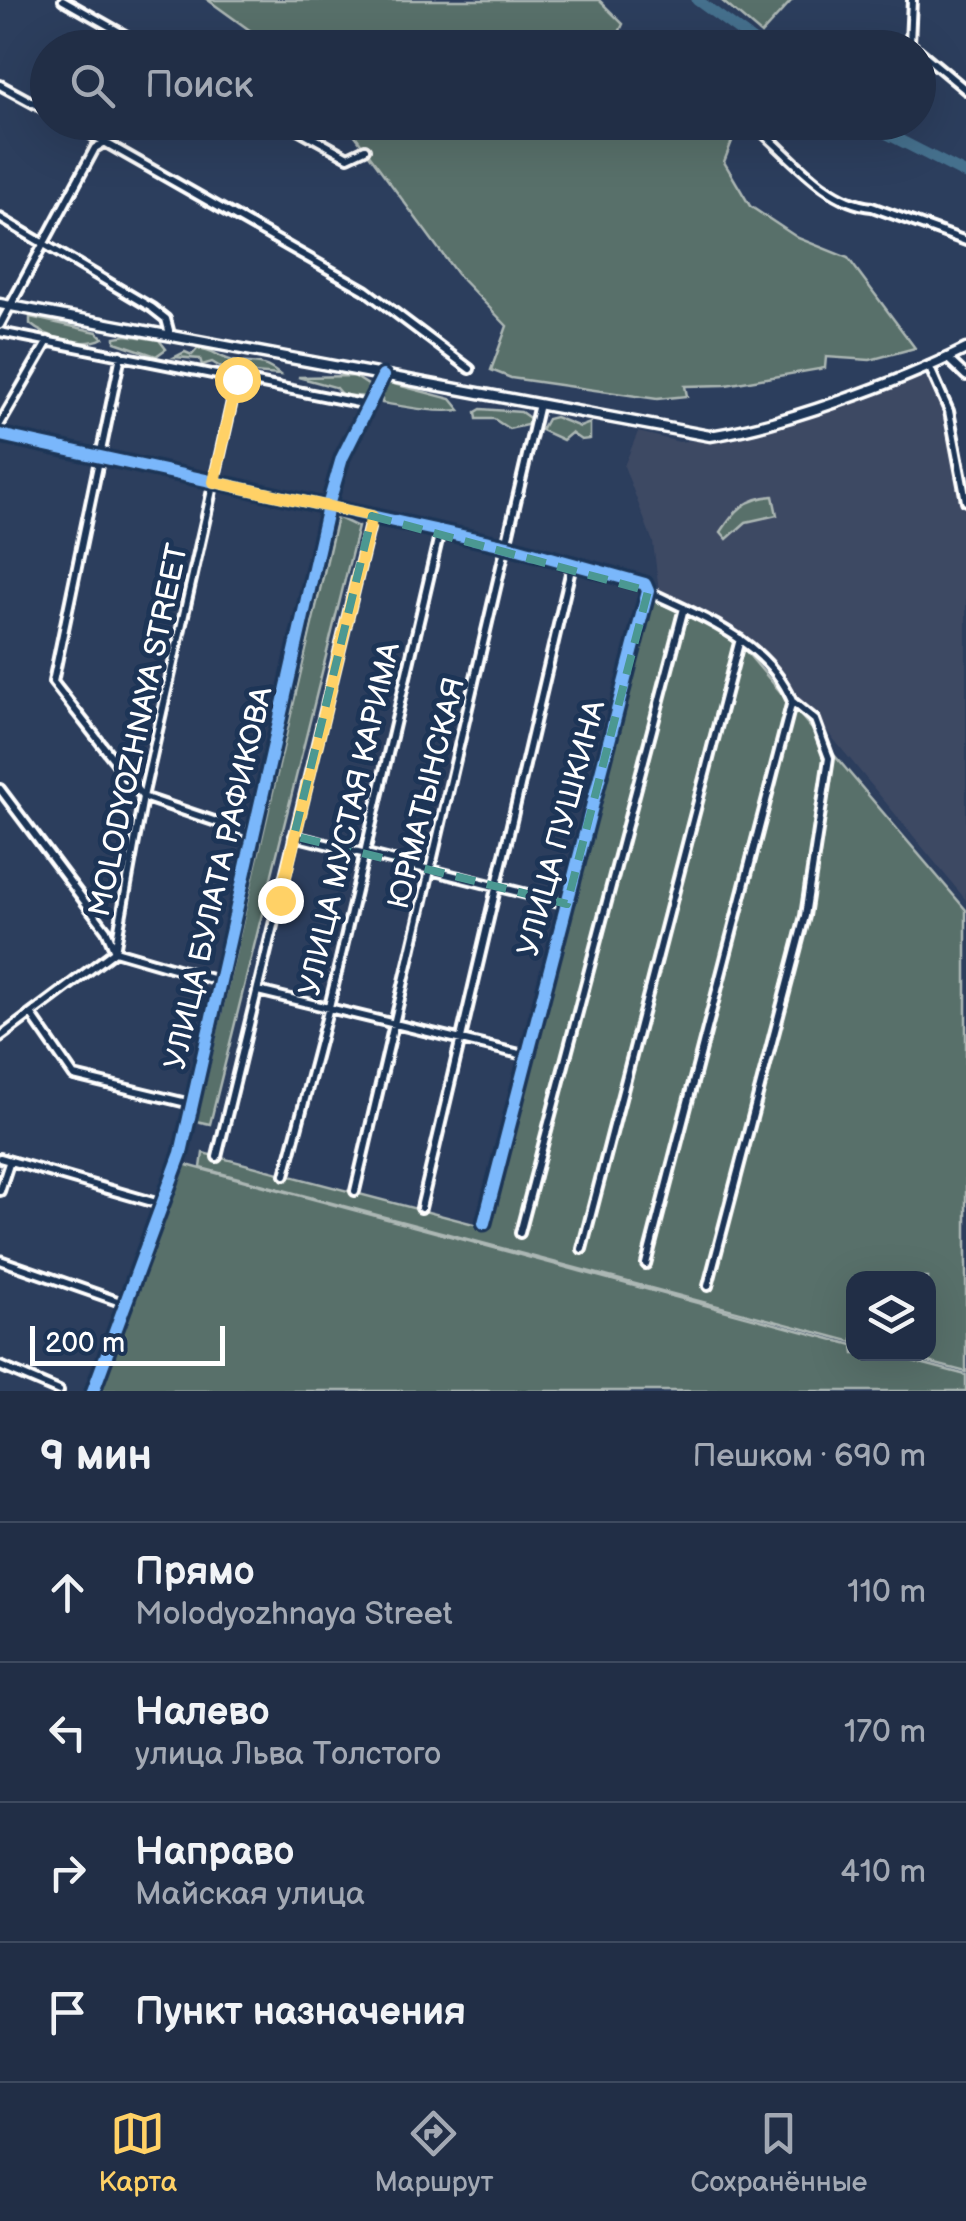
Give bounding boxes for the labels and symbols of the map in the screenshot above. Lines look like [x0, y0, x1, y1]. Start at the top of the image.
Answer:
route start [215, 357, 261, 403]
street label: MOLODYOZHNAYA STREET [82, 540, 196, 920]
street label: УЛИЦА МУСТАЯ КАРИМА [292, 638, 408, 999]
street label: ЮРМАТЫНСКАЯ [381, 674, 473, 913]
street label: УЛИЦА БУЛАТА РАФИКОВА [157, 683, 281, 1073]
street label: УЛИЦА ПУШКИНА [511, 696, 614, 960]
route end [258, 878, 304, 924]
scale bar [30, 1321, 225, 1366]

